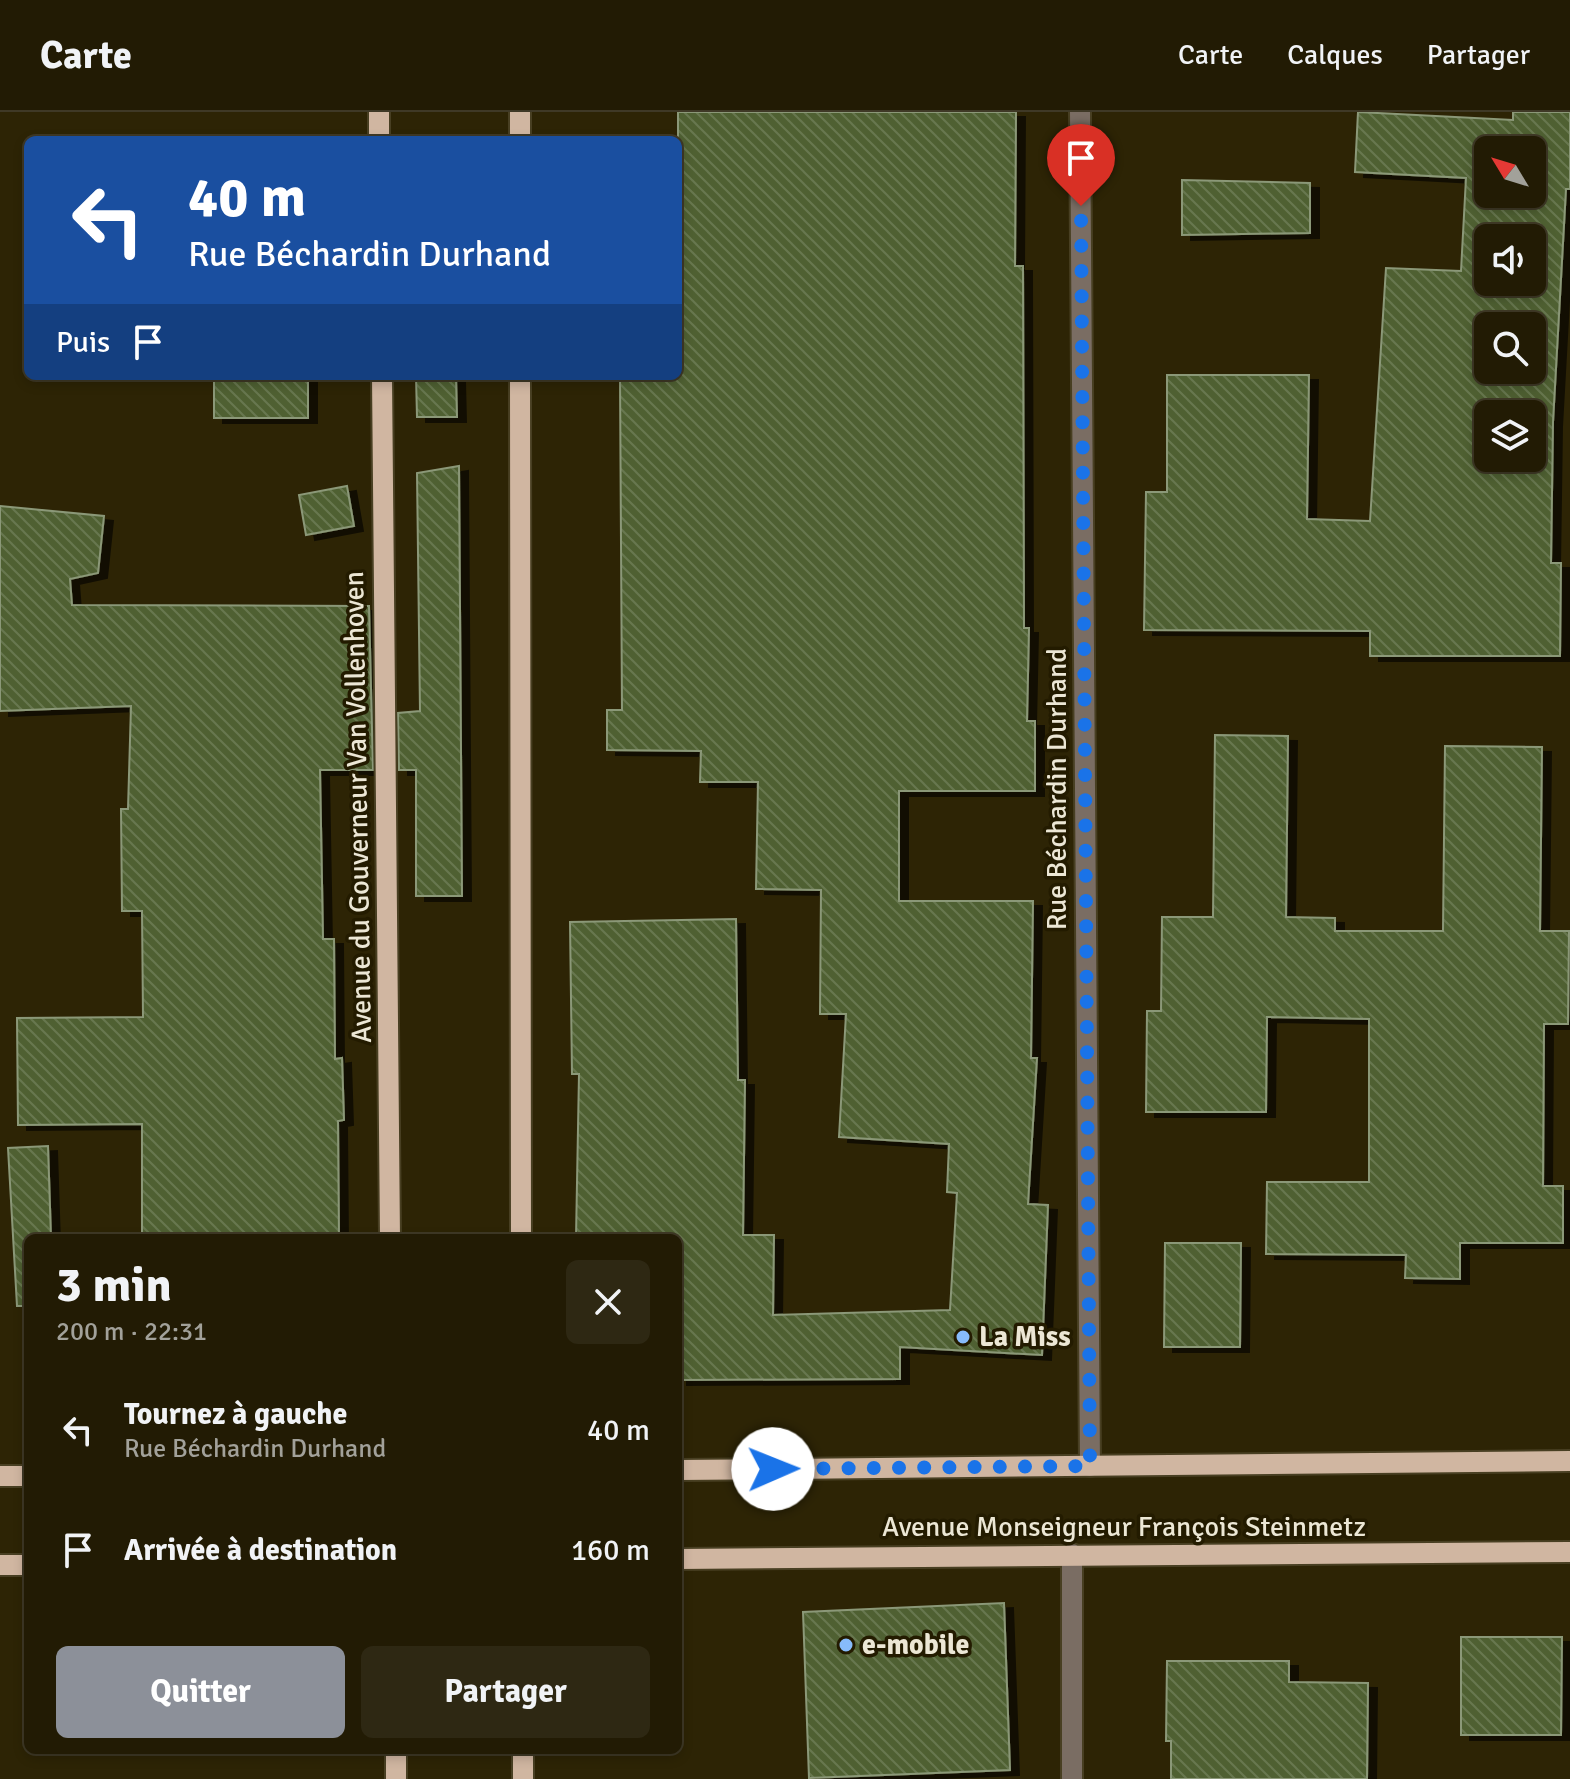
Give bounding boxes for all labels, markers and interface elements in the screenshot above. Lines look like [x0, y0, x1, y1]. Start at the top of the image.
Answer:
text: Carte [40, 32, 132, 79]
text: Carte [1178, 38, 1243, 72]
text: Calques [1287, 38, 1383, 72]
text: Partager [1427, 38, 1530, 72]
pin [1047, 124, 1115, 206]
icon: arrive [1059, 136, 1103, 180]
north arrow [1474, 136, 1546, 208]
map controls [1474, 136, 1546, 472]
text: 40 m [188, 163, 306, 232]
icon: left [56, 168, 160, 272]
button: sound [1474, 224, 1546, 296]
text: Rue Béchardin Durhand [188, 232, 551, 277]
button: search [1474, 312, 1546, 384]
icon: arrive [126, 320, 170, 364]
text: Puis [56, 324, 110, 361]
button: layers [1474, 400, 1546, 472]
street label: Avenue du Gouverneur Van Vollenhoven [337, 571, 379, 1043]
street label: Rue Béchardin Durhand [1040, 648, 1074, 930]
text: 3 min [56, 1256, 172, 1315]
button: close [566, 1260, 650, 1344]
text: 200 m · 22:31 [56, 1316, 207, 1348]
place label: La Miss [979, 1320, 1071, 1354]
marker: La Miss [954, 1328, 972, 1346]
text: Tournez à gauche [124, 1396, 347, 1433]
icon: left [56, 1408, 100, 1452]
text: 40 m [587, 1412, 650, 1449]
position arrow [731, 1427, 815, 1511]
text: Rue Béchardin Durhand [124, 1433, 386, 1465]
street label: Avenue Monseigneur François Steinmetz [882, 1510, 1366, 1544]
icon: arrive [56, 1528, 100, 1572]
text: Arrivée à destination [124, 1532, 397, 1569]
text: 160 m [571, 1532, 650, 1569]
place label: e-mobile [862, 1628, 969, 1662]
marker: e-mobile [837, 1636, 855, 1654]
button: Quitter [56, 1646, 345, 1738]
button: Partager [361, 1646, 650, 1738]

